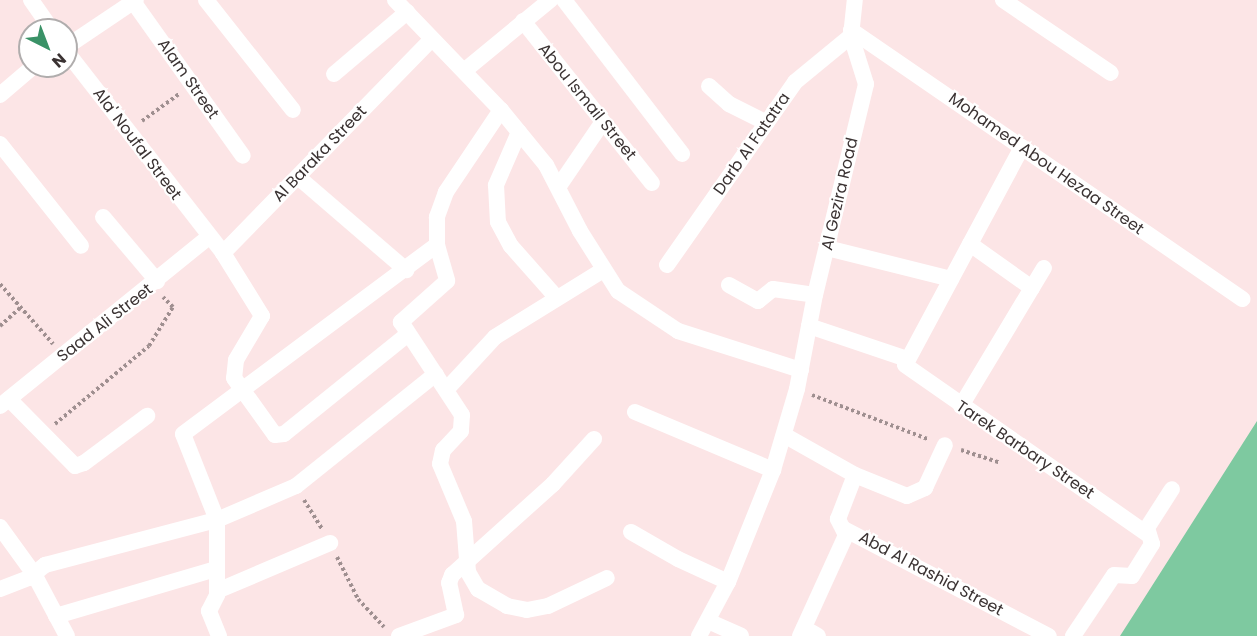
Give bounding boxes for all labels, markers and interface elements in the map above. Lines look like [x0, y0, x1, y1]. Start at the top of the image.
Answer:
north arrow [18, 18, 78, 78]
street label: Alam Street [153, 35, 223, 123]
street label: Abou Ismail Street [534, 40, 640, 164]
text: N [47, 48, 71, 73]
street label: Ala' Noufal Street [89, 84, 185, 204]
street label: Darb Al Fatatra [710, 89, 794, 199]
street label: Mohamed Abou Hezaa Street [945, 89, 1147, 239]
street label: Al Baraka Street [269, 102, 371, 206]
street label: Al Gezira Road [818, 136, 862, 252]
street label: Saad Ali Street [53, 280, 157, 366]
street label: Tarek Barbary Street [952, 397, 1098, 503]
street label: Abd Al Rashid Street [856, 528, 1006, 620]

